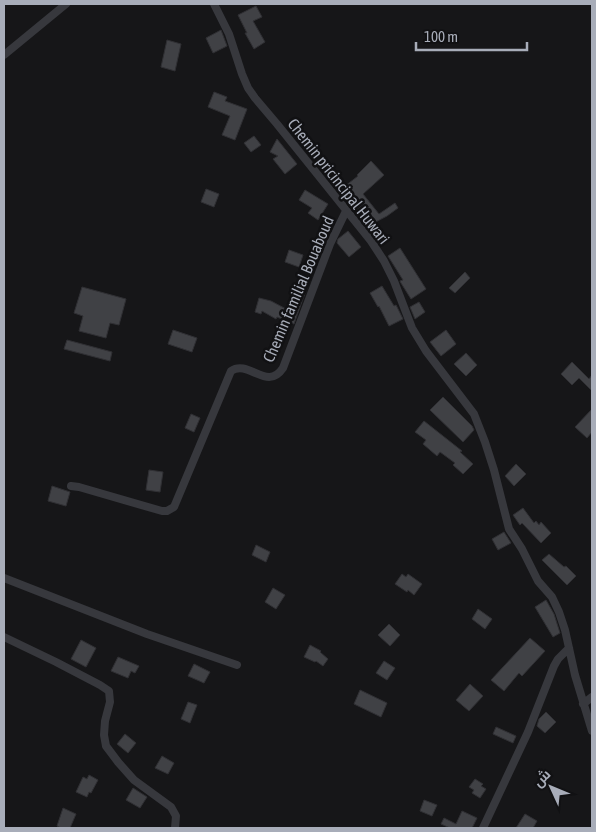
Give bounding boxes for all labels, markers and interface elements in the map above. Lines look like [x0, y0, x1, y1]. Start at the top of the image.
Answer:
scale bar [416, 20, 527, 52]
text: 100 m [424, 28, 458, 45]
street label: Chemin pricincipal Huwari [284, 115, 394, 248]
street label: Chemin familial Bouaboud [259, 213, 337, 365]
north arrow [526, 762, 576, 812]
text: ش [530, 766, 554, 791]

